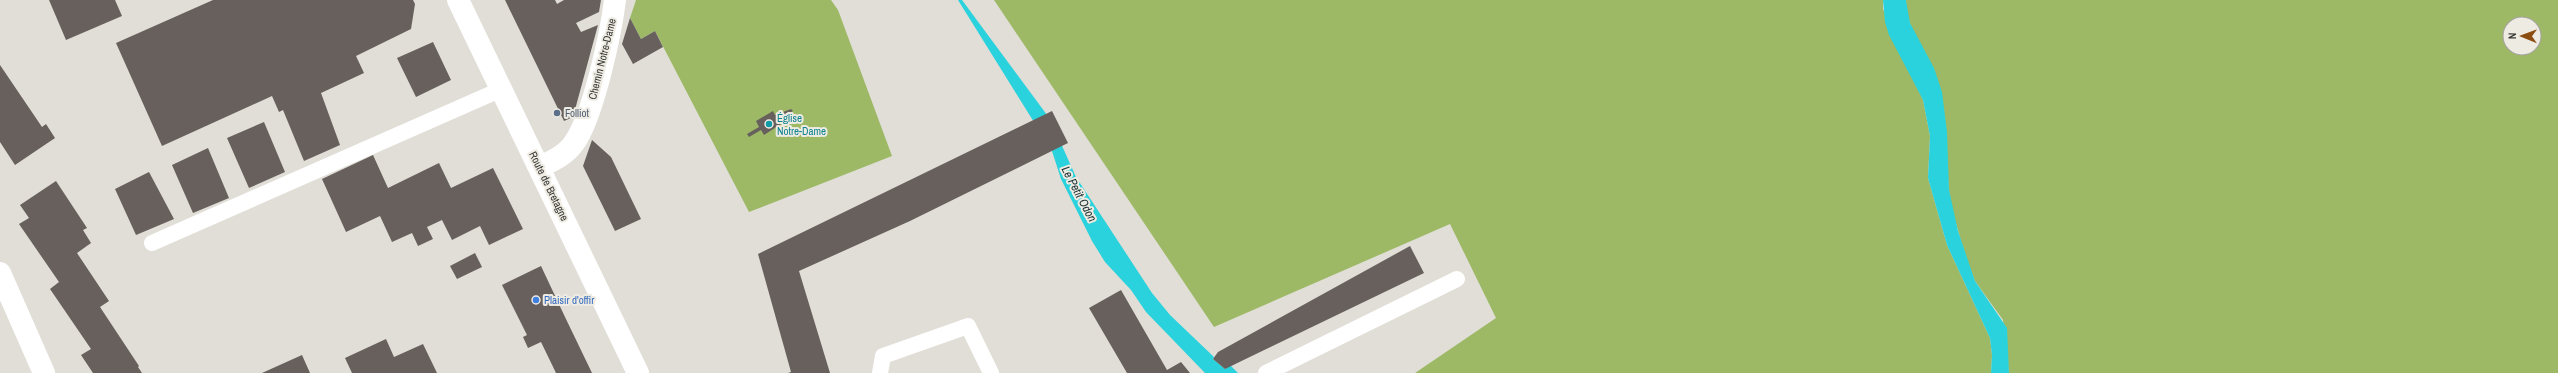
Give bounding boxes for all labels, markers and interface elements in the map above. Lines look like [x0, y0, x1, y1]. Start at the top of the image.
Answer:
north arrow [2502, 16, 2542, 56]
street label: Chemin Notre-Dame [585, 17, 619, 101]
text: N [2505, 32, 2519, 39]
place label: Folliot [565, 106, 590, 120]
marker: Folliot [552, 108, 562, 118]
place label: Église Notre-Dame [777, 111, 826, 138]
marker: Église Notre-Dame [764, 119, 774, 129]
street label: Route de Bretagne [526, 149, 572, 223]
water label: Le Petit Odon [1058, 163, 1100, 225]
place label: Plaisir d'offir [544, 293, 594, 307]
marker: Plaisir d'offir [531, 295, 541, 305]

